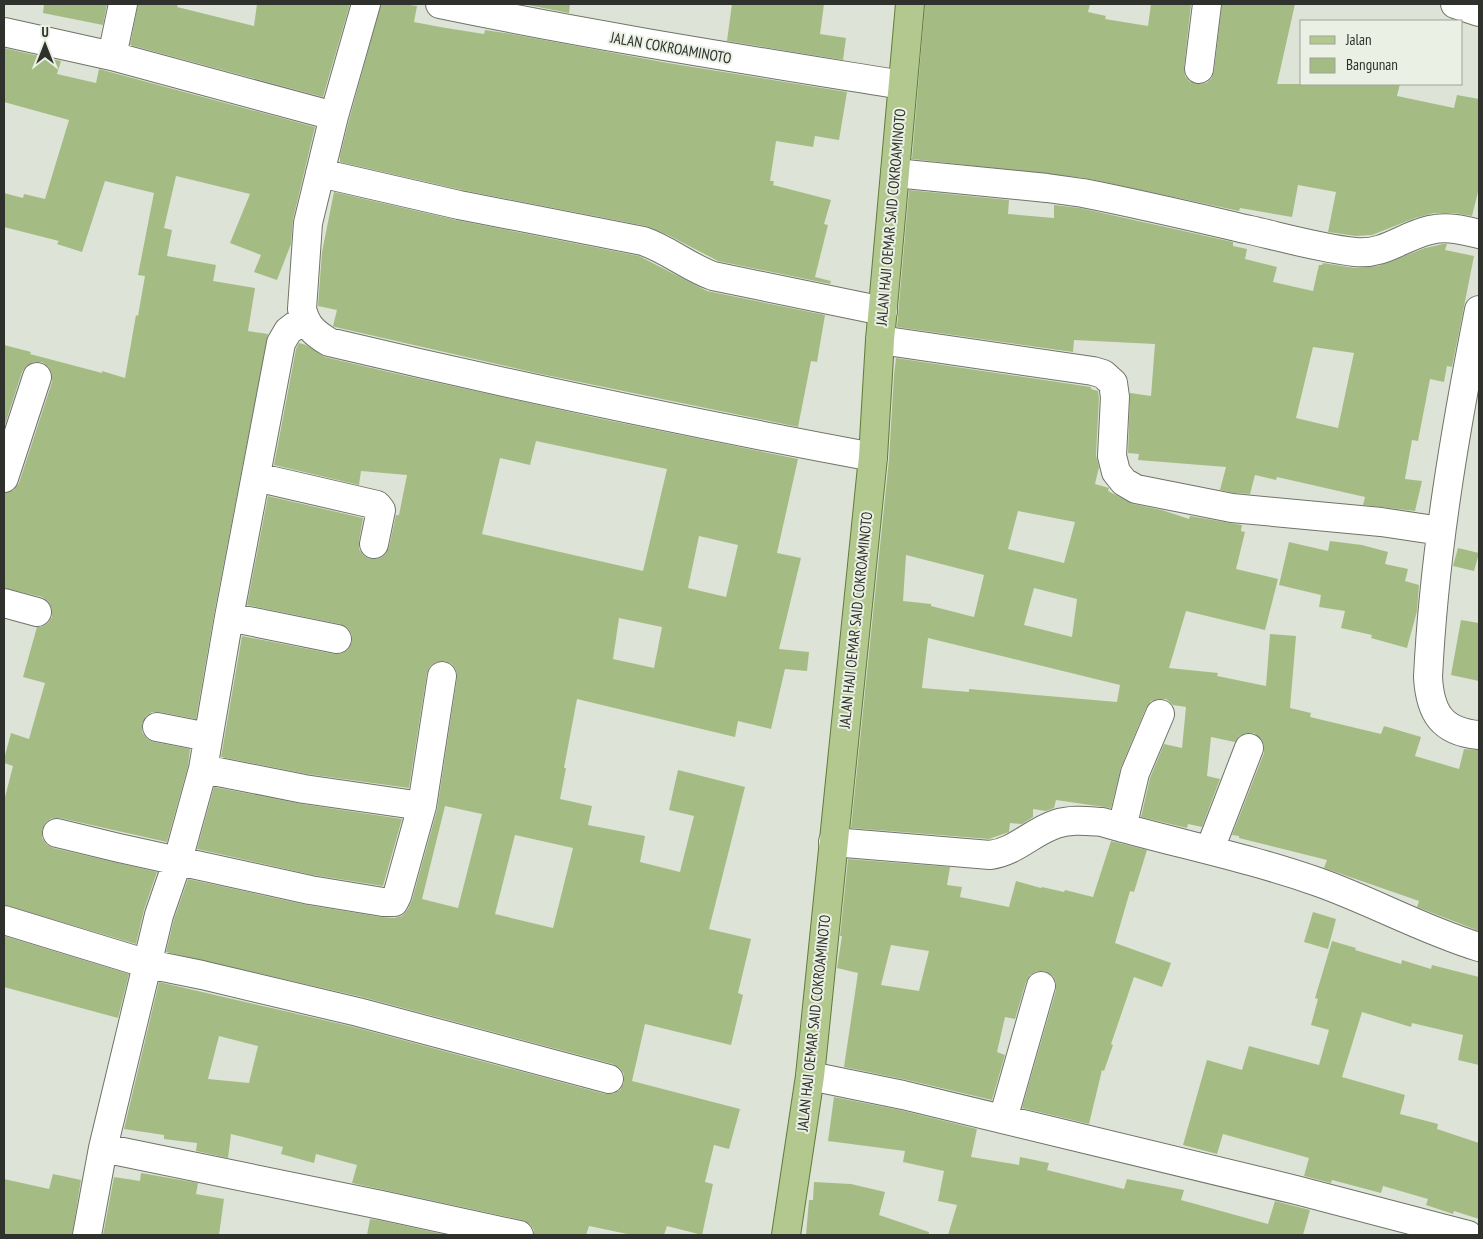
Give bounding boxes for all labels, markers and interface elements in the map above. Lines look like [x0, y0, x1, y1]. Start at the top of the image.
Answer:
north arrow [20, 20, 70, 70]
legend [1300, 20, 1463, 85]
text: U [41, 23, 49, 41]
street label: JALAN COKROAMINOTO [608, 27, 733, 68]
text: Jalan [1345, 30, 1372, 49]
text: Bangunan [1346, 55, 1398, 74]
street label: JALAN HAJI OEMAR SAID COKROAMINOTO [871, 108, 909, 327]
street label: JALAN HAJI OEMAR SAID COKROAMINOTO [835, 511, 876, 730]
street label: JALAN HAJI OEMAR SAID COKROAMINOTO [793, 914, 834, 1133]

